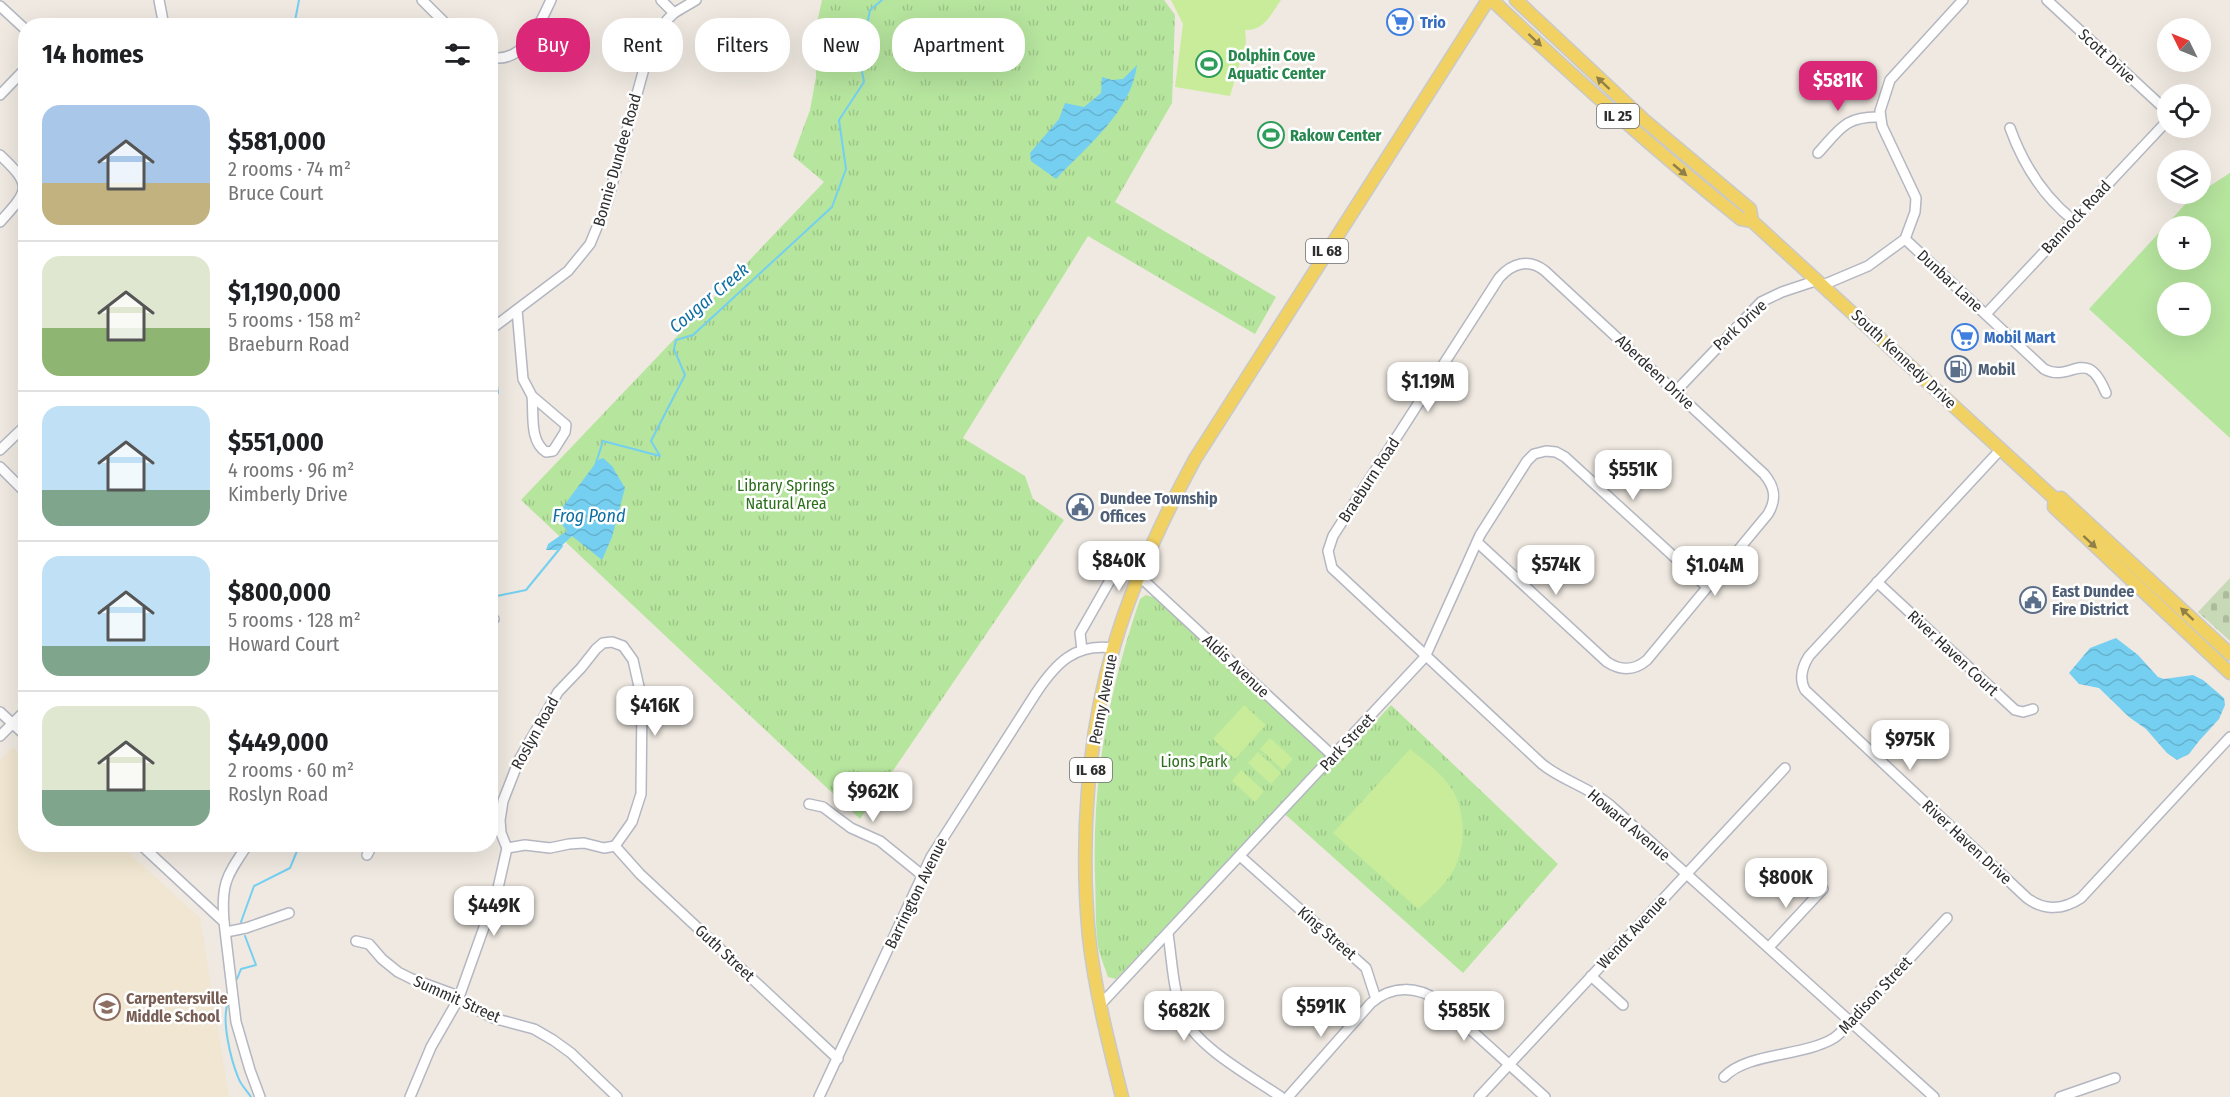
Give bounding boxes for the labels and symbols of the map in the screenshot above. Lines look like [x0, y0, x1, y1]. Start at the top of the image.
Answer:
supermarket icon: Trio [1385, 7, 1415, 37]
place label: Trio [1420, 13, 1446, 32]
north arrow [2157, 18, 2211, 72]
street label: Scott Drive [2075, 25, 2140, 87]
one-way arrow [1527, 33, 1542, 46]
place label: Dolphin Cove Aquatic Center [1227, 46, 1326, 83]
sports icon: Dolphin Cove Aquatic Center [1194, 49, 1224, 79]
pin: $581K [1796, 61, 1880, 112]
one-way arrow [1597, 76, 1611, 90]
street label: Bonnie Dundee Road [589, 91, 645, 229]
road number: IL 25 [1597, 104, 1639, 128]
sports icon: Rakow Center [1256, 120, 1286, 150]
place label: Rakow Center [1290, 126, 1382, 145]
one-way arrow [1673, 163, 1688, 176]
street label: Bannock Road [2037, 176, 2115, 258]
road number: IL 68 [1306, 239, 1348, 263]
street label: Dunbar Lane [1913, 246, 1987, 316]
water label: Cougar Creek [665, 258, 753, 338]
street label: Park Drive [1709, 295, 1771, 354]
street label: South Kennedy Drive [1848, 306, 1960, 413]
supermarket icon: Mobil Mart [1950, 322, 1980, 352]
place label: Mobil Mart [1984, 328, 2056, 347]
street label: Aberdeen Drive [1612, 331, 1698, 413]
fuel station icon: Mobil [1943, 354, 1973, 384]
place label: Mobil [1978, 360, 2016, 379]
pin: $1.19M [1379, 362, 1477, 413]
street label: Braeburn Road [1335, 434, 1403, 526]
pin: $551K [1591, 450, 1675, 501]
park label: Library Springs Natural Area [737, 476, 835, 513]
place label: Dundee Township Offices [1100, 489, 1218, 526]
public building icon: Dundee Township Offices [1065, 492, 1095, 522]
water label: Frog Pond [552, 505, 626, 527]
one-way arrow [2083, 535, 2098, 549]
pin: $840K [1077, 541, 1161, 592]
pin: $574K [1514, 545, 1598, 596]
pin: $1.04M [1666, 546, 1764, 597]
place label: East Dundee Fire District [2052, 582, 2134, 619]
public building icon: East Dundee Fire District [2018, 585, 2048, 615]
street label: River Haven Court [1904, 606, 2003, 700]
one-way arrow [2180, 607, 2195, 621]
street label: Aldis Avenue [1199, 630, 1273, 702]
street label: Penny Avenue [1085, 652, 1121, 746]
pin: $416K [613, 686, 697, 737]
street label: Roslyn Road [507, 693, 563, 773]
street label: Park Street [1316, 709, 1379, 775]
pin: $975K [1868, 720, 1952, 771]
park label: Lions Park [1161, 752, 1228, 771]
road number: IL 68 [1070, 758, 1112, 782]
pin: $962K [831, 772, 915, 823]
street label: Howard Avenue [1584, 785, 1674, 865]
street label: River Haven Drive [1918, 796, 2016, 888]
street label: Barrington Avenue [881, 834, 951, 952]
pin: $800K [1744, 858, 1828, 909]
pin: $449K [452, 886, 536, 937]
street label: Wendt Avenue [1593, 891, 1671, 973]
street label: King Street [1294, 902, 1361, 964]
street label: Guth Street [691, 921, 759, 986]
street label: Madison Street [1834, 952, 1916, 1038]
street label: Summit Street [411, 971, 504, 1027]
pin: $591K [1279, 987, 1363, 1038]
place label: Carpentersville Middle School [126, 989, 228, 1026]
pin: $682K [1142, 991, 1226, 1042]
pin: $585K [1422, 991, 1506, 1042]
school or university icon: Carpentersville Middle School [92, 992, 122, 1022]

